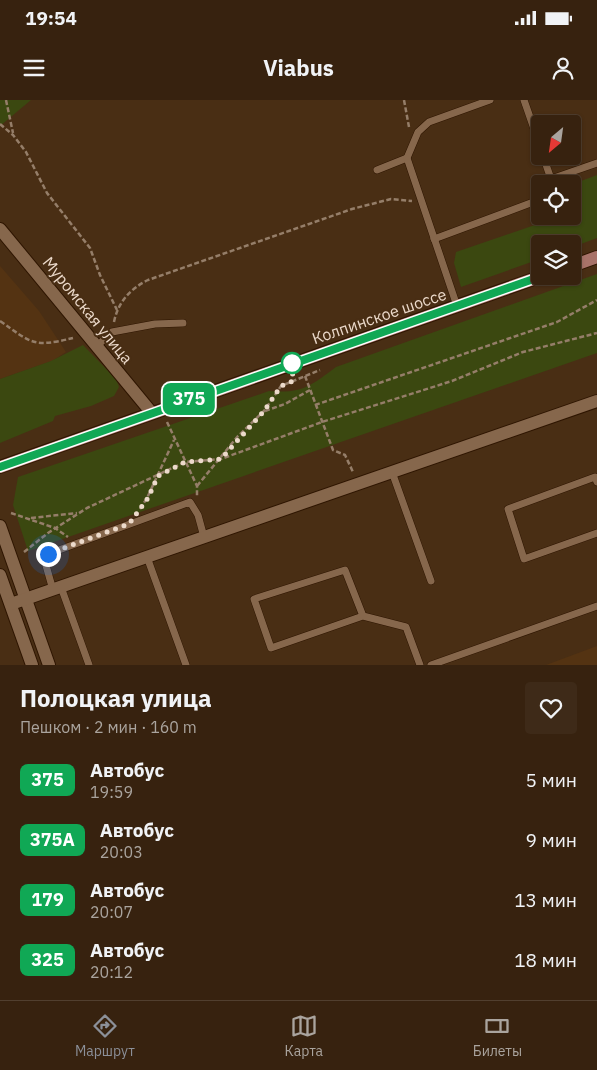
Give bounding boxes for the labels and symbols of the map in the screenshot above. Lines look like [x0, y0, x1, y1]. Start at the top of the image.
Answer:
north arrow [531, 115, 581, 165]
street label: Муромская улица [39, 252, 138, 368]
street label: Колпинское шоссе [309, 284, 449, 348]
unlabelled marker [281, 352, 303, 374]
line badge: 375 [160, 383, 218, 415]
your location [36, 542, 61, 567]

